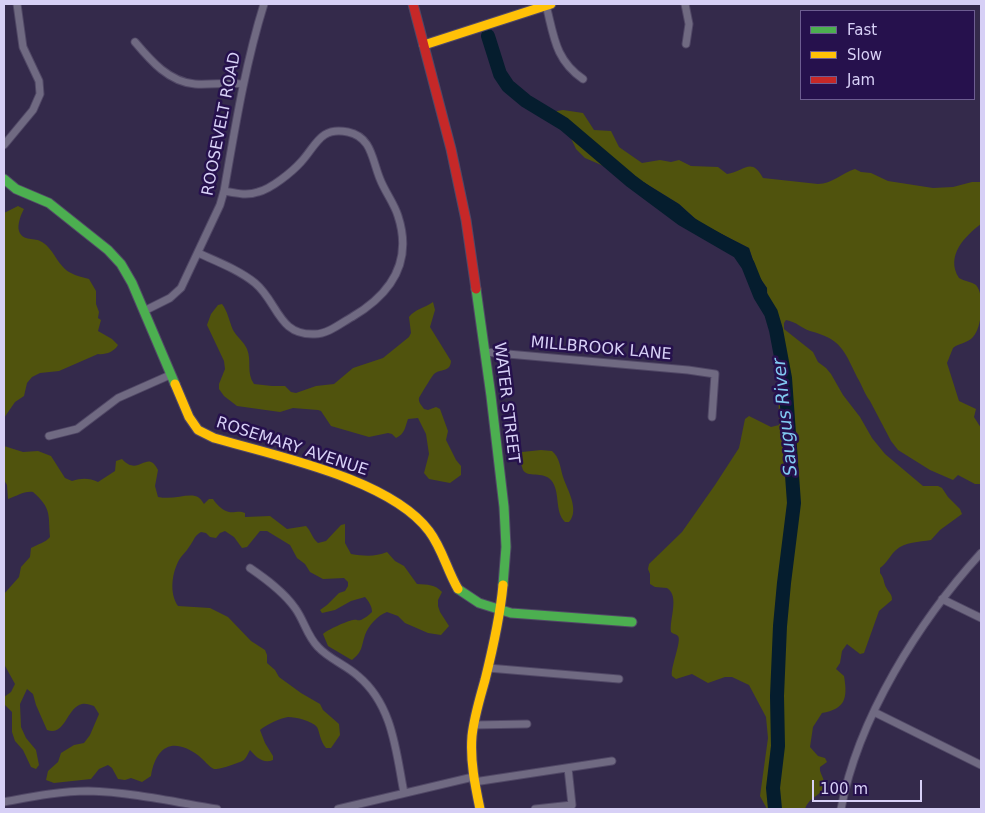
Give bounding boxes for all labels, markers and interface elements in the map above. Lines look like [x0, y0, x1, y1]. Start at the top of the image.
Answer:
legend [800, 10, 975, 100]
text: Fast [847, 21, 877, 39]
text: Slow [847, 46, 882, 64]
street label: ROOSEVELT ROAD [199, 51, 245, 197]
text: Jam [847, 71, 875, 89]
street label: MILLBROOK LANE [530, 333, 672, 365]
street label: WATER STREET [489, 341, 523, 465]
water label: Saugus River [769, 357, 803, 477]
street label: ROSEMARY AVENUE [214, 413, 370, 481]
scale bar [815, 770, 925, 802]
text: 100 m [820, 780, 868, 798]

